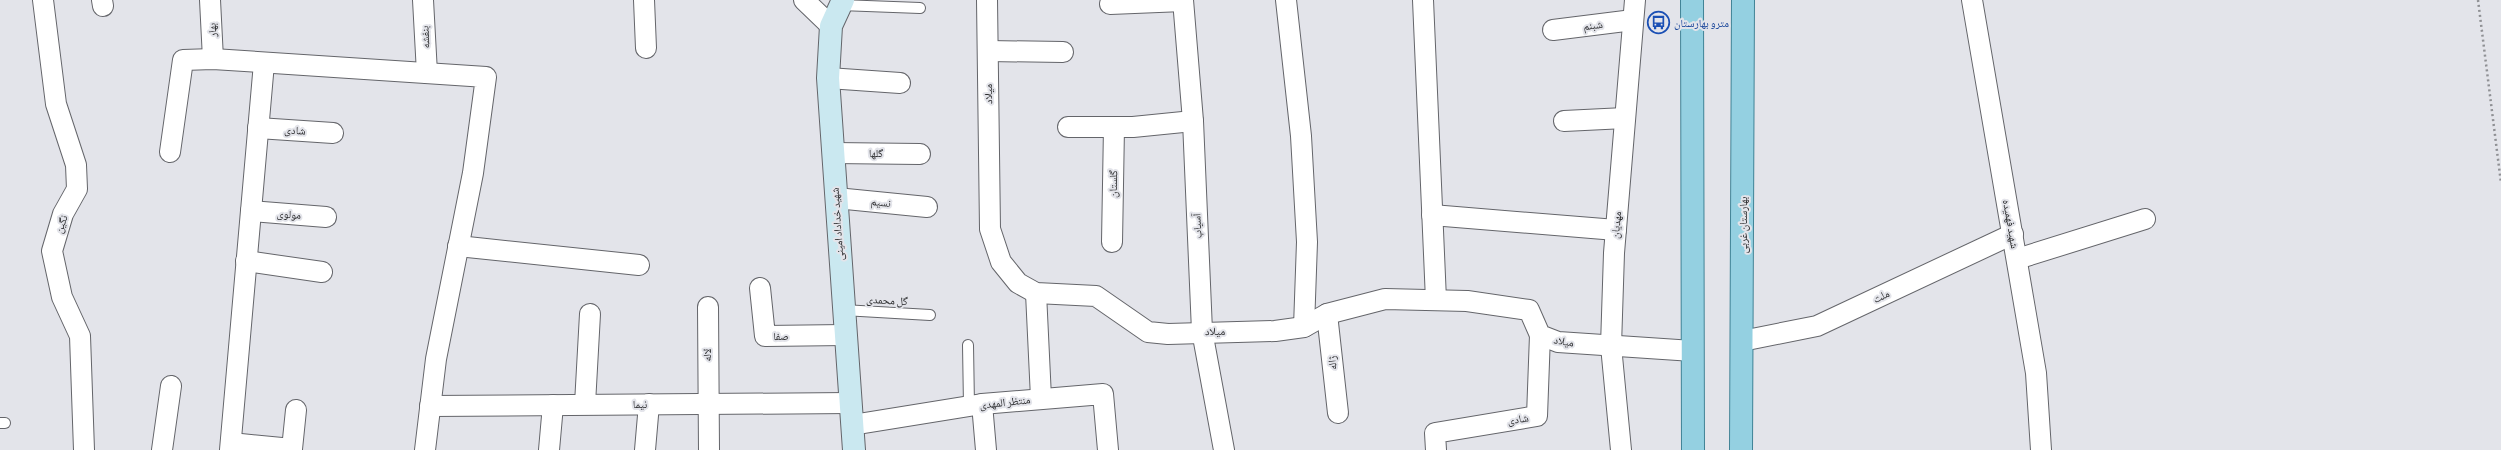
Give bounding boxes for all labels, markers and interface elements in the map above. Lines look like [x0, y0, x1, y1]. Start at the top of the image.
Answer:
bus stop icon: مترو بهارستان [1645, 10, 1671, 36]
place label: مترو بهارستان [1674, 18, 1729, 30]
street label: شبنم [1583, 19, 1604, 34]
street label: بهار [207, 23, 219, 38]
street label: بنفشه [419, 25, 432, 49]
street label: میلاد [983, 84, 994, 104]
street label: شادی [284, 124, 306, 138]
street label: گلها [869, 148, 884, 159]
street label: گلستان [1108, 170, 1120, 198]
street label: شهید خداداد امینی [829, 187, 847, 261]
street label: نسیم [870, 196, 892, 211]
street label: بهارستان غربی [1738, 196, 1750, 254]
street label: شهید فهمیده [2001, 199, 2020, 249]
street label: مولوی [276, 208, 302, 222]
street label: مهدیان [1610, 211, 1624, 239]
street label: آسیاب [1190, 213, 1204, 239]
street label: نگین [53, 214, 71, 235]
street label: ملت [1871, 288, 1891, 305]
street label: گل محمدی [866, 294, 909, 308]
street label: میلاد [1205, 326, 1225, 337]
street label: صفا [773, 331, 789, 342]
street label: میلاد [1553, 334, 1575, 349]
street label: لاله [702, 348, 713, 362]
street label: ژاله [1326, 355, 1339, 371]
street label: منتظر المهدی [979, 394, 1031, 412]
street label: نیما [633, 399, 647, 410]
street label: شادی [1507, 412, 1530, 428]

